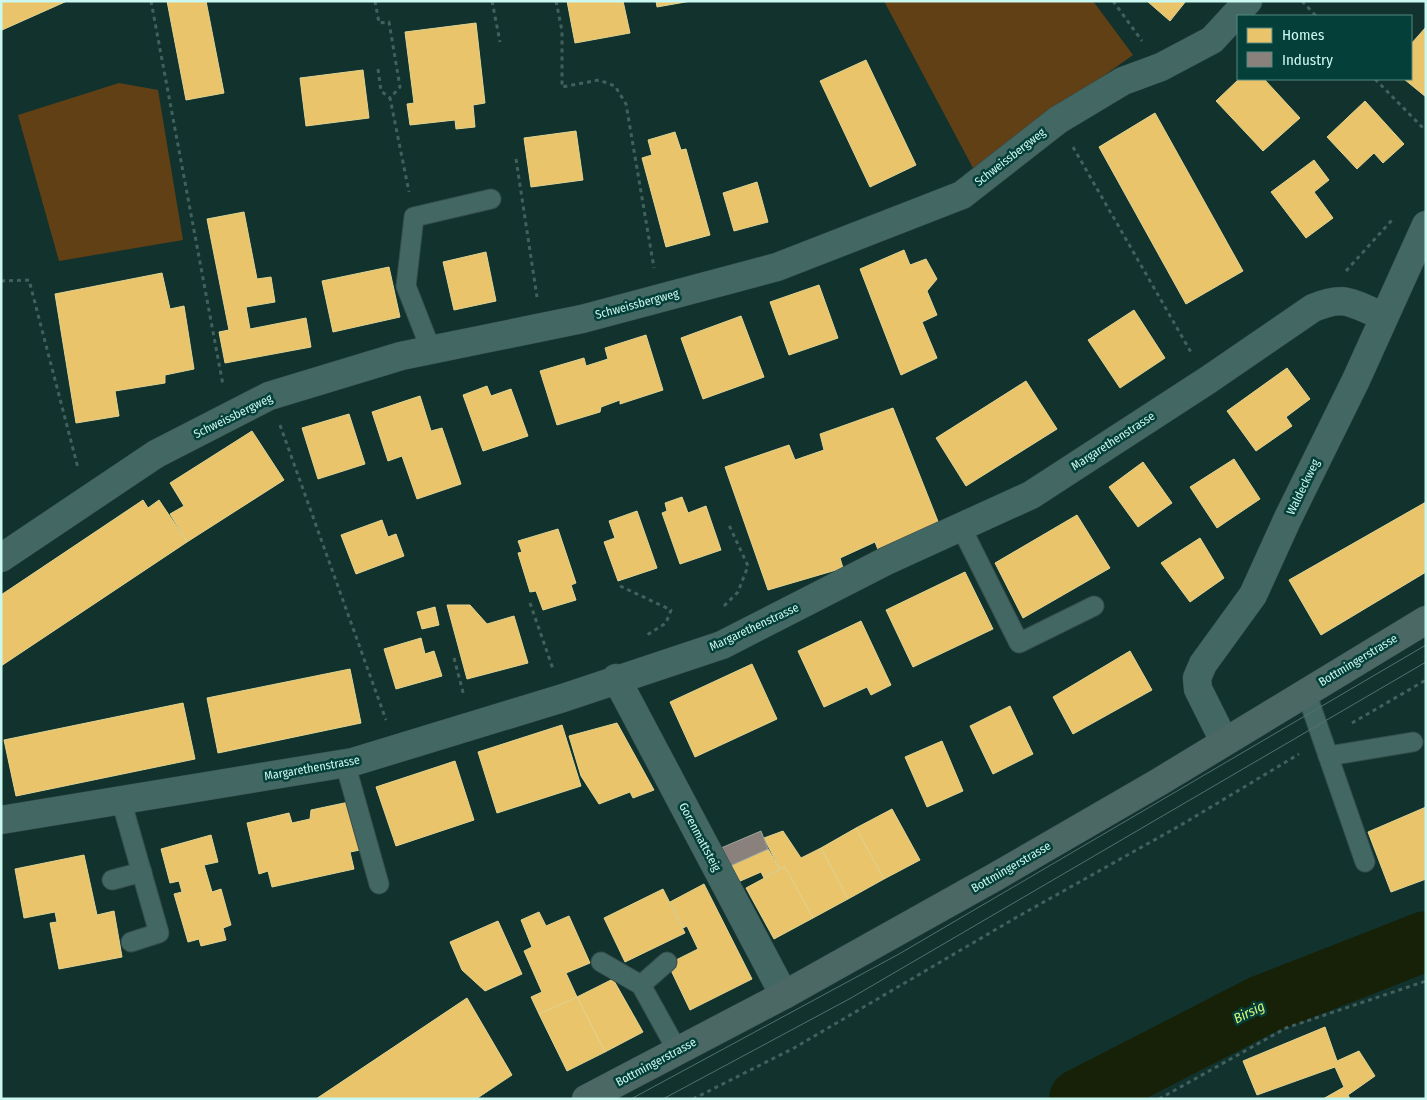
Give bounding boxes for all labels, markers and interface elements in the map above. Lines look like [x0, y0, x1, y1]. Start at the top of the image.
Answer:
legend [1237, 15, 1412, 80]
text: Homes [1282, 26, 1324, 44]
text: Industry [1282, 51, 1333, 69]
street label: Schweissbergweg [972, 125, 1048, 189]
street label: Schweissbergweg [594, 286, 681, 322]
street label: Schweissbergweg [191, 391, 275, 441]
street label: Margarethenstrasse [1069, 409, 1157, 473]
street label: Waldeckweg [1284, 457, 1323, 517]
street label: Margarethenstrasse [707, 600, 801, 654]
street label: Bottmingerstrasse [1316, 631, 1400, 689]
street label: Margarethenstrasse [263, 753, 361, 783]
street label: Gorenmattsteig [676, 800, 724, 874]
street label: Bottmingerstrasse [969, 839, 1053, 895]
water label: Birsig [1231, 998, 1268, 1027]
street label: Bottmingerstrasse [613, 1035, 699, 1089]

